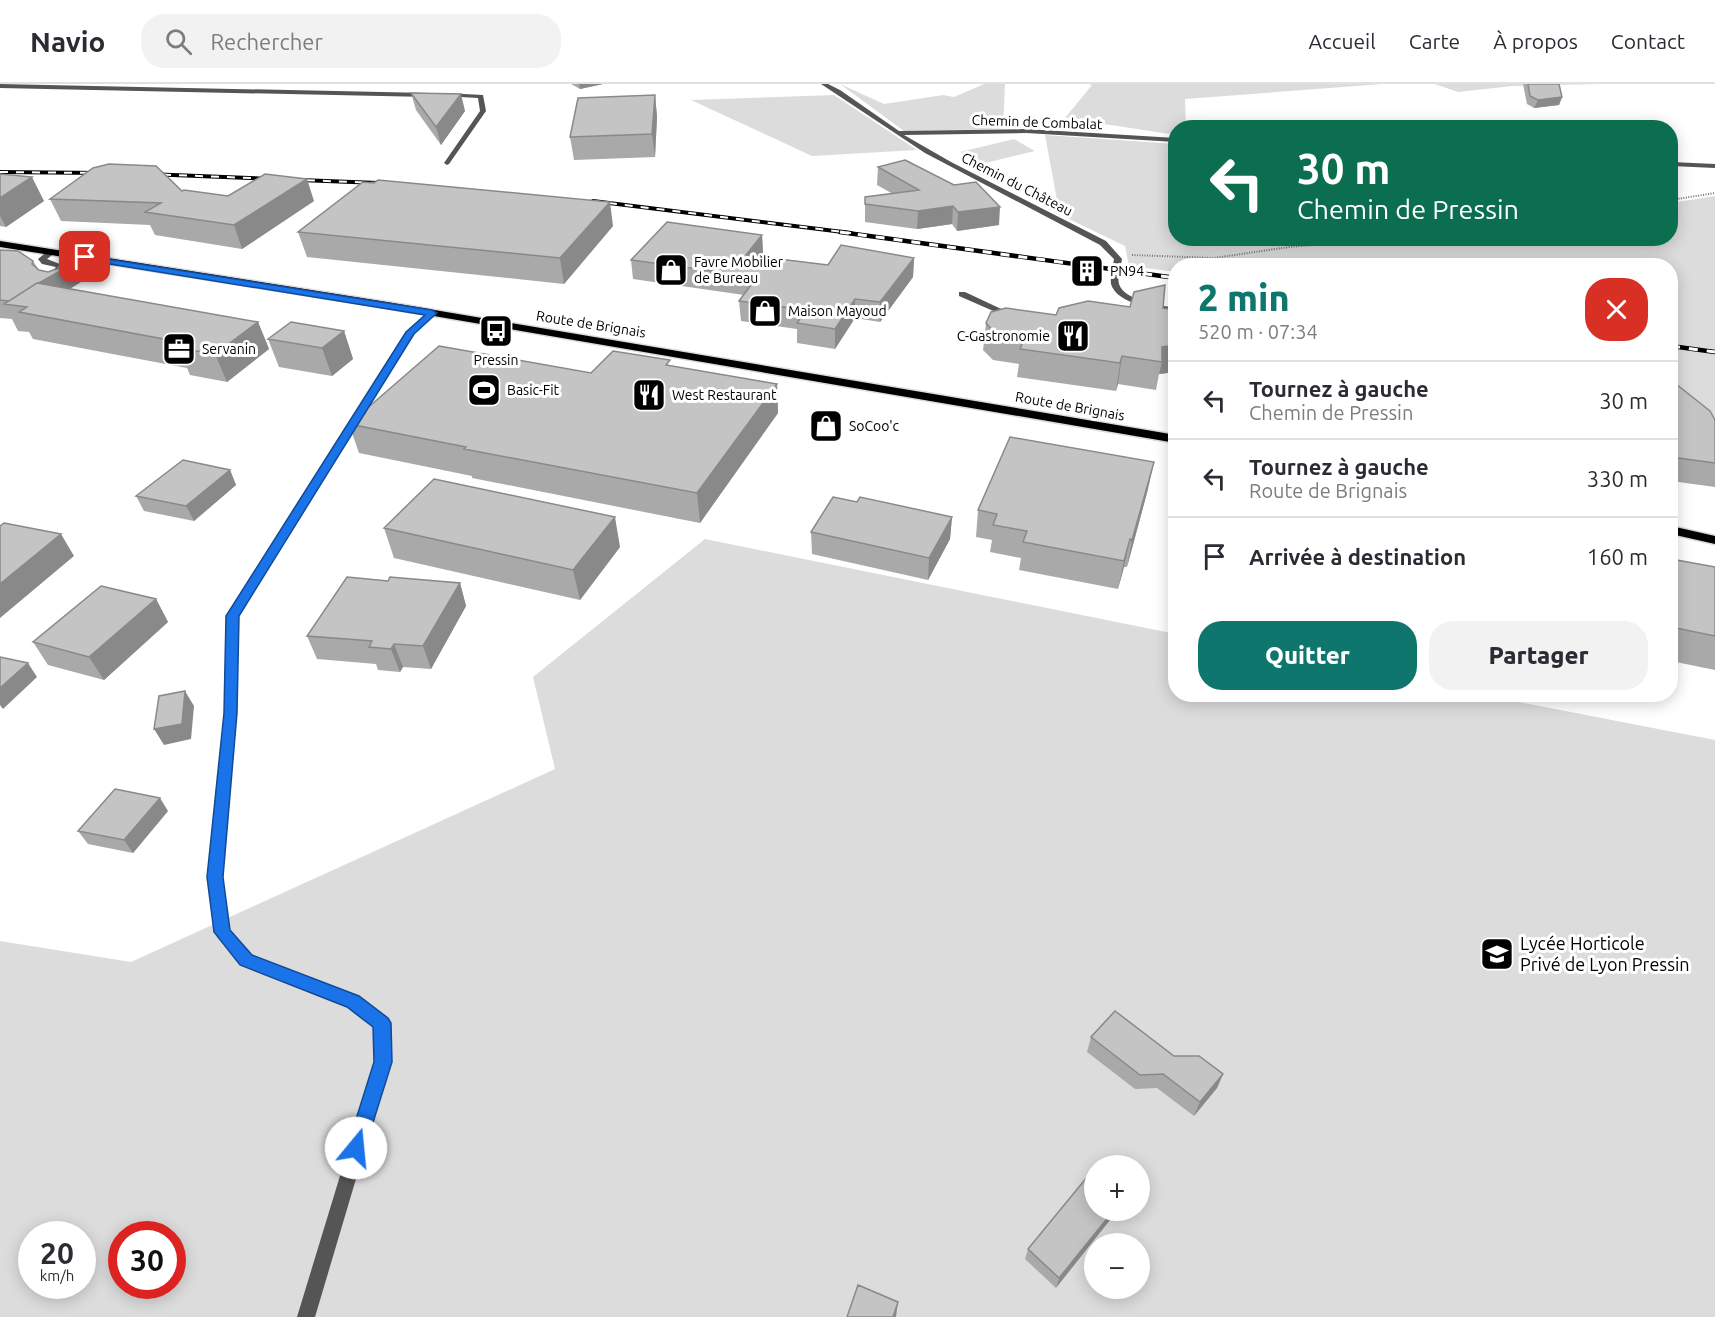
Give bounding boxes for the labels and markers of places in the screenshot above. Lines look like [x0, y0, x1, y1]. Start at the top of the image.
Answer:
pin [59, 231, 110, 282]
shop icon: Favre Mobilier de Bureau [653, 252, 689, 288]
building icon: PN94 [1069, 253, 1105, 289]
place label: Favre Mobilier de Bureau [694, 254, 784, 286]
place label: PN94 [1110, 263, 1144, 279]
shop icon: Maison Mayoud [747, 293, 783, 329]
place label: Maison Mayoud [788, 303, 887, 319]
bus stop icon: Pressin [478, 313, 514, 349]
restaurant icon: C-Gastronomie [1055, 318, 1091, 354]
place label: C-Gastronomie [957, 328, 1050, 344]
office icon: Servanin [161, 331, 197, 367]
place label: Servanin [202, 341, 256, 357]
place label: Pressin [474, 352, 518, 368]
sports icon: Basic-Fit [466, 372, 502, 408]
restaurant icon: West Restaurant [631, 377, 667, 413]
place label: Basic-Fit [507, 382, 560, 398]
place label: West Restaurant [672, 387, 777, 403]
shop icon: SoCoo'c [808, 408, 844, 444]
place label: SoCoo'c [849, 418, 900, 434]
place label: Lycée Horticole Privé de Lyon Pressin [1520, 933, 1690, 974]
school or university icon: Lycée Horticole Privé de Lyon Pressin [1479, 936, 1515, 972]

